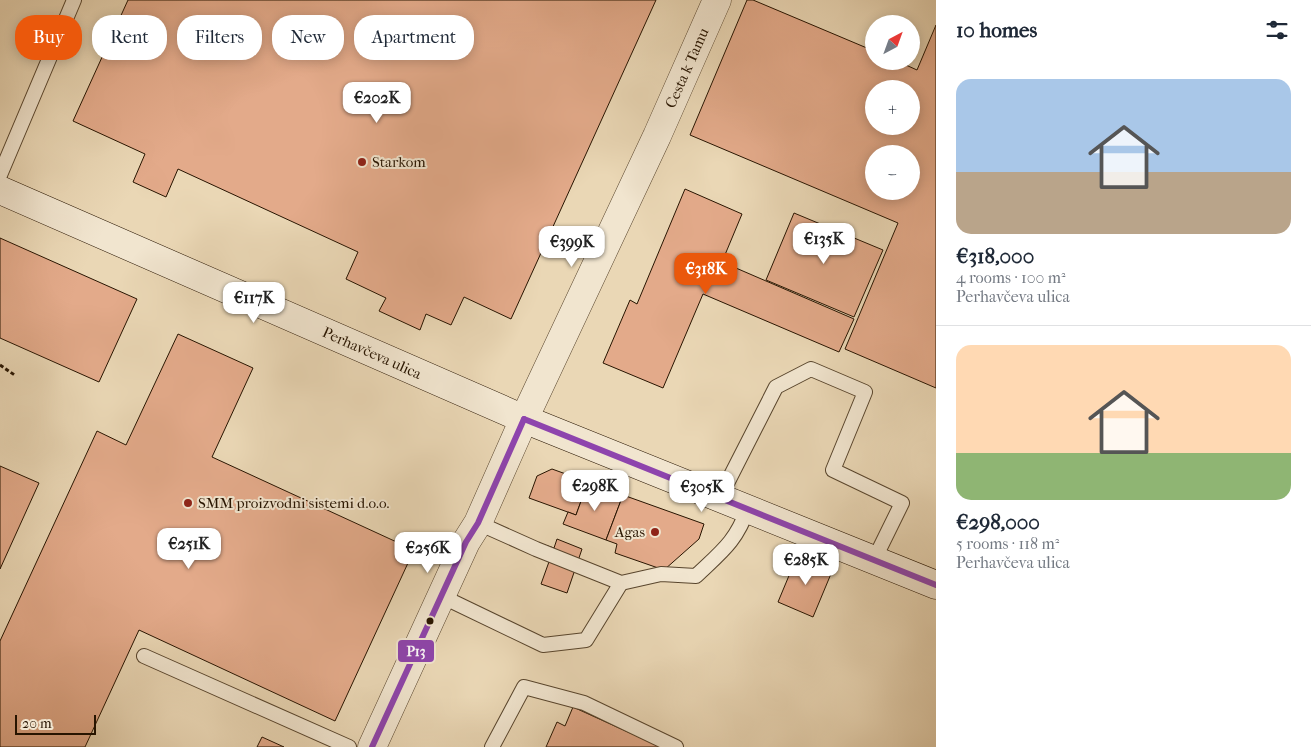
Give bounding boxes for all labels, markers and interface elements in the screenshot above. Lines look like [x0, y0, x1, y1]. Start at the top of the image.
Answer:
chip: Buy [15, 15, 82, 60]
chip: Rent [92, 15, 167, 60]
chip: Filters [177, 15, 262, 60]
chip: New [272, 15, 344, 60]
chip: Apartment [354, 15, 474, 60]
north arrow [865, 15, 920, 70]
map controls [865, 15, 920, 200]
icon: filters [1263, 16, 1291, 44]
text: 10 homes [956, 18, 1037, 42]
street label: Cesta k Tamu [661, 25, 713, 111]
button: + [865, 80, 920, 135]
pin: €202K [342, 82, 412, 124]
text: €202K [354, 88, 400, 107]
icon: home [1079, 112, 1169, 202]
button: − [865, 145, 920, 200]
place label: Starkom [372, 153, 426, 171]
marker: Starkom [356, 156, 368, 168]
pin: €135K [789, 222, 859, 265]
pin: €399K [537, 226, 607, 268]
text: €135K [804, 229, 844, 248]
text: €399K [550, 232, 594, 251]
text: €318,000 [956, 244, 1034, 268]
pin: €318K [671, 252, 741, 295]
text: €318K [685, 259, 727, 278]
text: 4 rooms · 100 m² [956, 268, 1066, 287]
pin: €117K [219, 282, 289, 324]
text: Perhavčeva ulica [956, 287, 1070, 306]
text: €117K [234, 288, 274, 307]
street label: Perhavčeva ulica [320, 323, 425, 383]
icon: home [1079, 377, 1169, 467]
pin: €298K [560, 470, 630, 512]
pin: €305K [667, 470, 737, 513]
text: €298K [572, 476, 618, 495]
text: €305K [680, 477, 724, 496]
place label: SMM proizvodni sistemi d.o.o. [198, 494, 390, 512]
marker: SMM proizvodni sistemi d.o.o. [182, 497, 194, 509]
text: €298,000 [956, 510, 1040, 534]
place label: Agas [614, 523, 645, 541]
marker: Agas [649, 526, 661, 538]
pin: €251K [154, 528, 224, 570]
pin: €256K [393, 532, 463, 574]
text: €251K [168, 534, 210, 553]
text: 5 rooms · 118 m² [956, 534, 1059, 553]
text: €256K [406, 538, 450, 557]
pin: €285K [771, 544, 841, 586]
text: €285K [784, 550, 828, 569]
text: Perhavčeva ulica [956, 553, 1070, 572]
unlabelled marker [425, 616, 435, 626]
line badge: P13 [397, 639, 435, 663]
text: P13 [406, 643, 426, 660]
scale bar [15, 712, 96, 735]
text: 20 m [22, 715, 52, 732]

